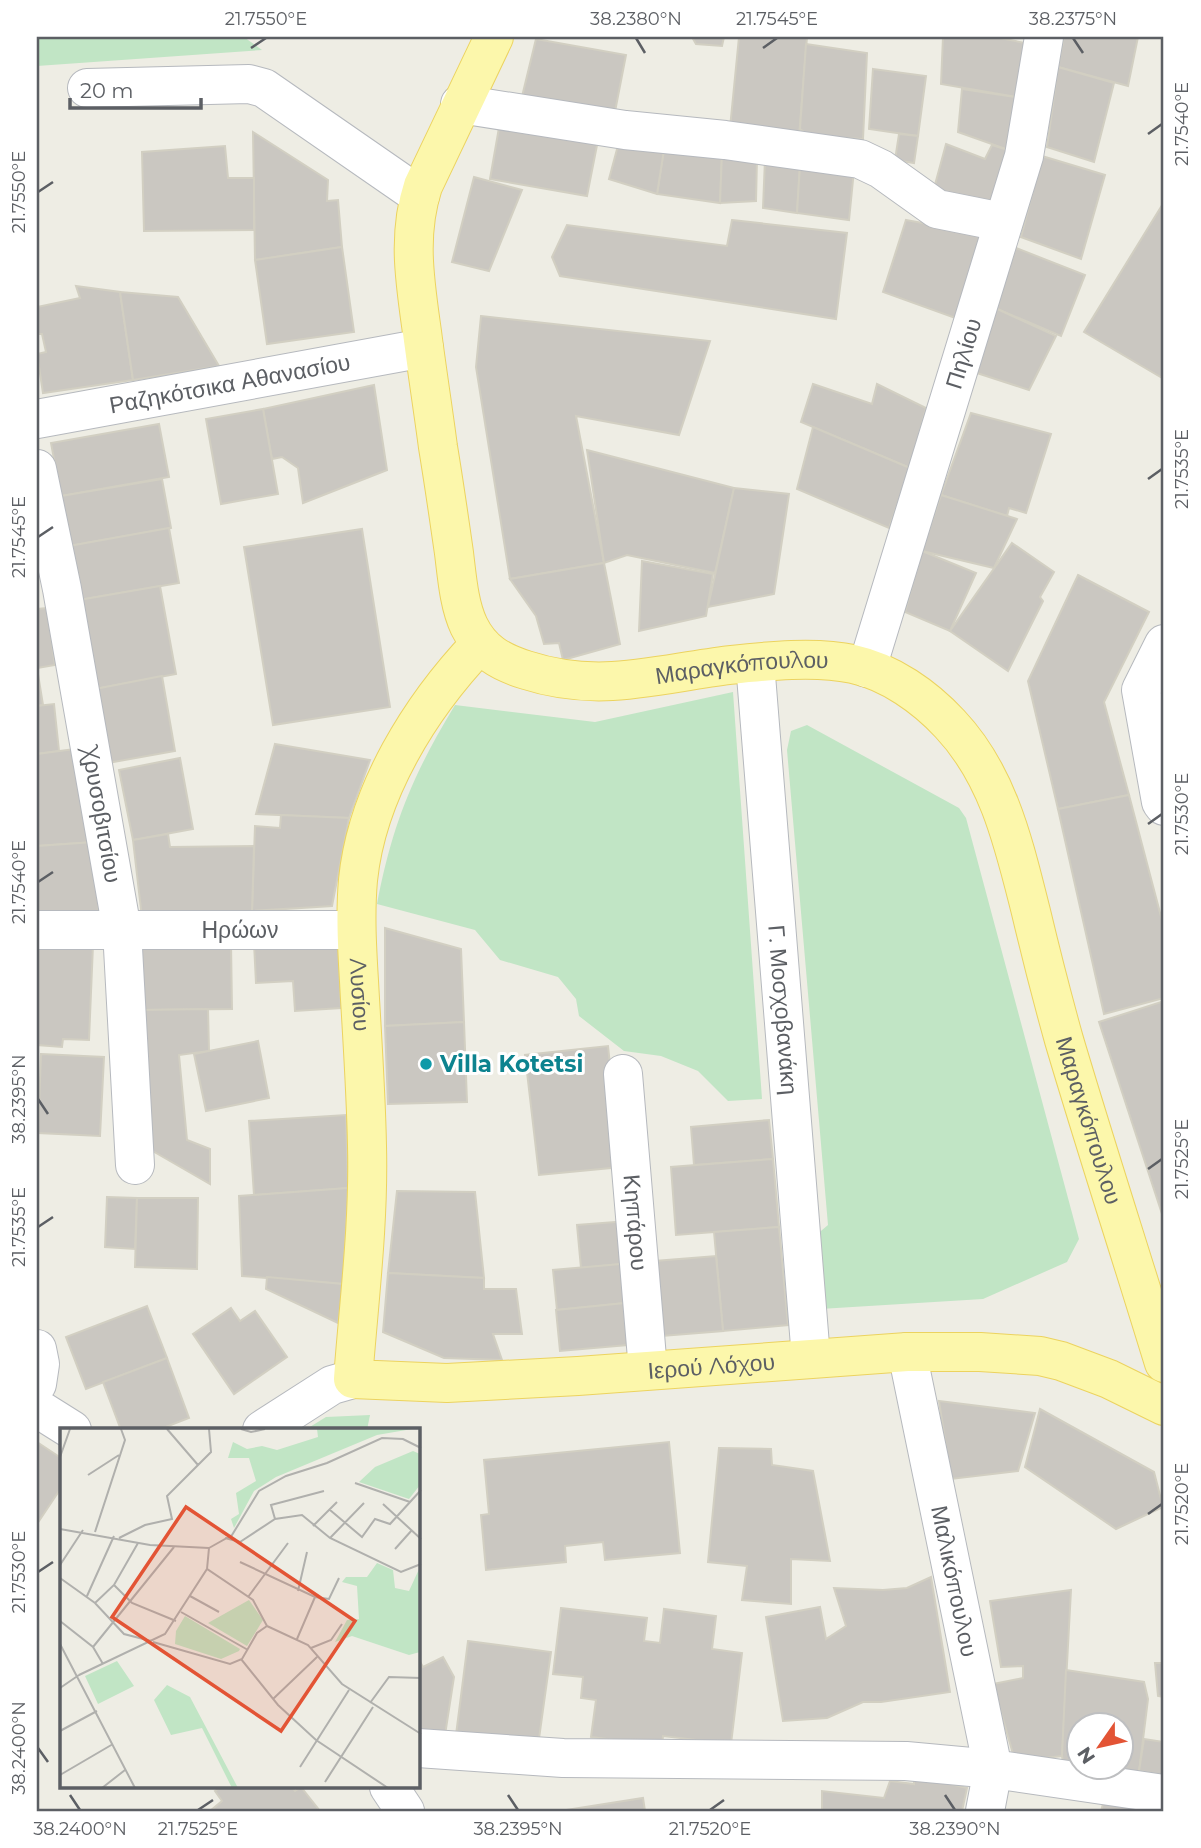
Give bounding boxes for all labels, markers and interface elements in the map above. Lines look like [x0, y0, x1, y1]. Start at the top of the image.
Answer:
text: 21.7550°E [225, 8, 307, 30]
text: 38.2380°N [590, 8, 682, 30]
text: 21.7545°E [736, 8, 818, 30]
text: 38.2375°N [1029, 8, 1117, 30]
scale bar [70, 66, 201, 110]
text: 20 m [80, 78, 134, 103]
text: 21.7540°E [1171, 82, 1193, 166]
text: 21.7550°E [8, 151, 30, 233]
street label: Πηλίου [939, 315, 987, 392]
street label: Ραζηκότσικα Αθανασίου [107, 348, 353, 419]
text: 21.7535°E [1171, 429, 1193, 509]
text: 21.7545°E [8, 496, 30, 578]
street label: Μαραγκόπουλου [653, 646, 829, 690]
street label: Χρυσοβιτσίου [76, 742, 127, 885]
text: 21.7530°E [1171, 773, 1193, 855]
text: 21.7540°E [8, 840, 30, 924]
street label: Ηρώων [201, 916, 279, 944]
street label: Γ. Μοσχοβανάκη [762, 924, 804, 1096]
street label: Λυσίου [344, 957, 376, 1032]
street label: Μαραγκόπουλου [1050, 1033, 1128, 1208]
place label: Villa Kotetsi [439, 1050, 583, 1078]
text: 38.2395°N [8, 1054, 30, 1144]
marker: Villa Kotetsi [418, 1056, 434, 1072]
text: 21.7525°E [1171, 1119, 1193, 1199]
street label: Κηπάρου [618, 1173, 654, 1272]
text: 21.7535°E [8, 1187, 30, 1267]
street label: Ιερού Λόχου [647, 1348, 776, 1385]
inset map [60, 1428, 420, 1788]
text: 21.7520°E [1171, 1463, 1193, 1545]
street label: Μαλικόπουλου [925, 1503, 984, 1659]
text: 21.7530°E [8, 1531, 30, 1613]
text: 38.2400°N [8, 1701, 30, 1795]
north arrow [1064, 1712, 1134, 1782]
text: N [1072, 1742, 1100, 1768]
text: 38.2400°N [33, 1818, 127, 1840]
text: 21.7525°E [158, 1818, 238, 1840]
text: 38.2395°N [473, 1818, 563, 1840]
text: 21.7520°E [669, 1818, 751, 1840]
text: 38.2390°N [909, 1818, 1001, 1840]

